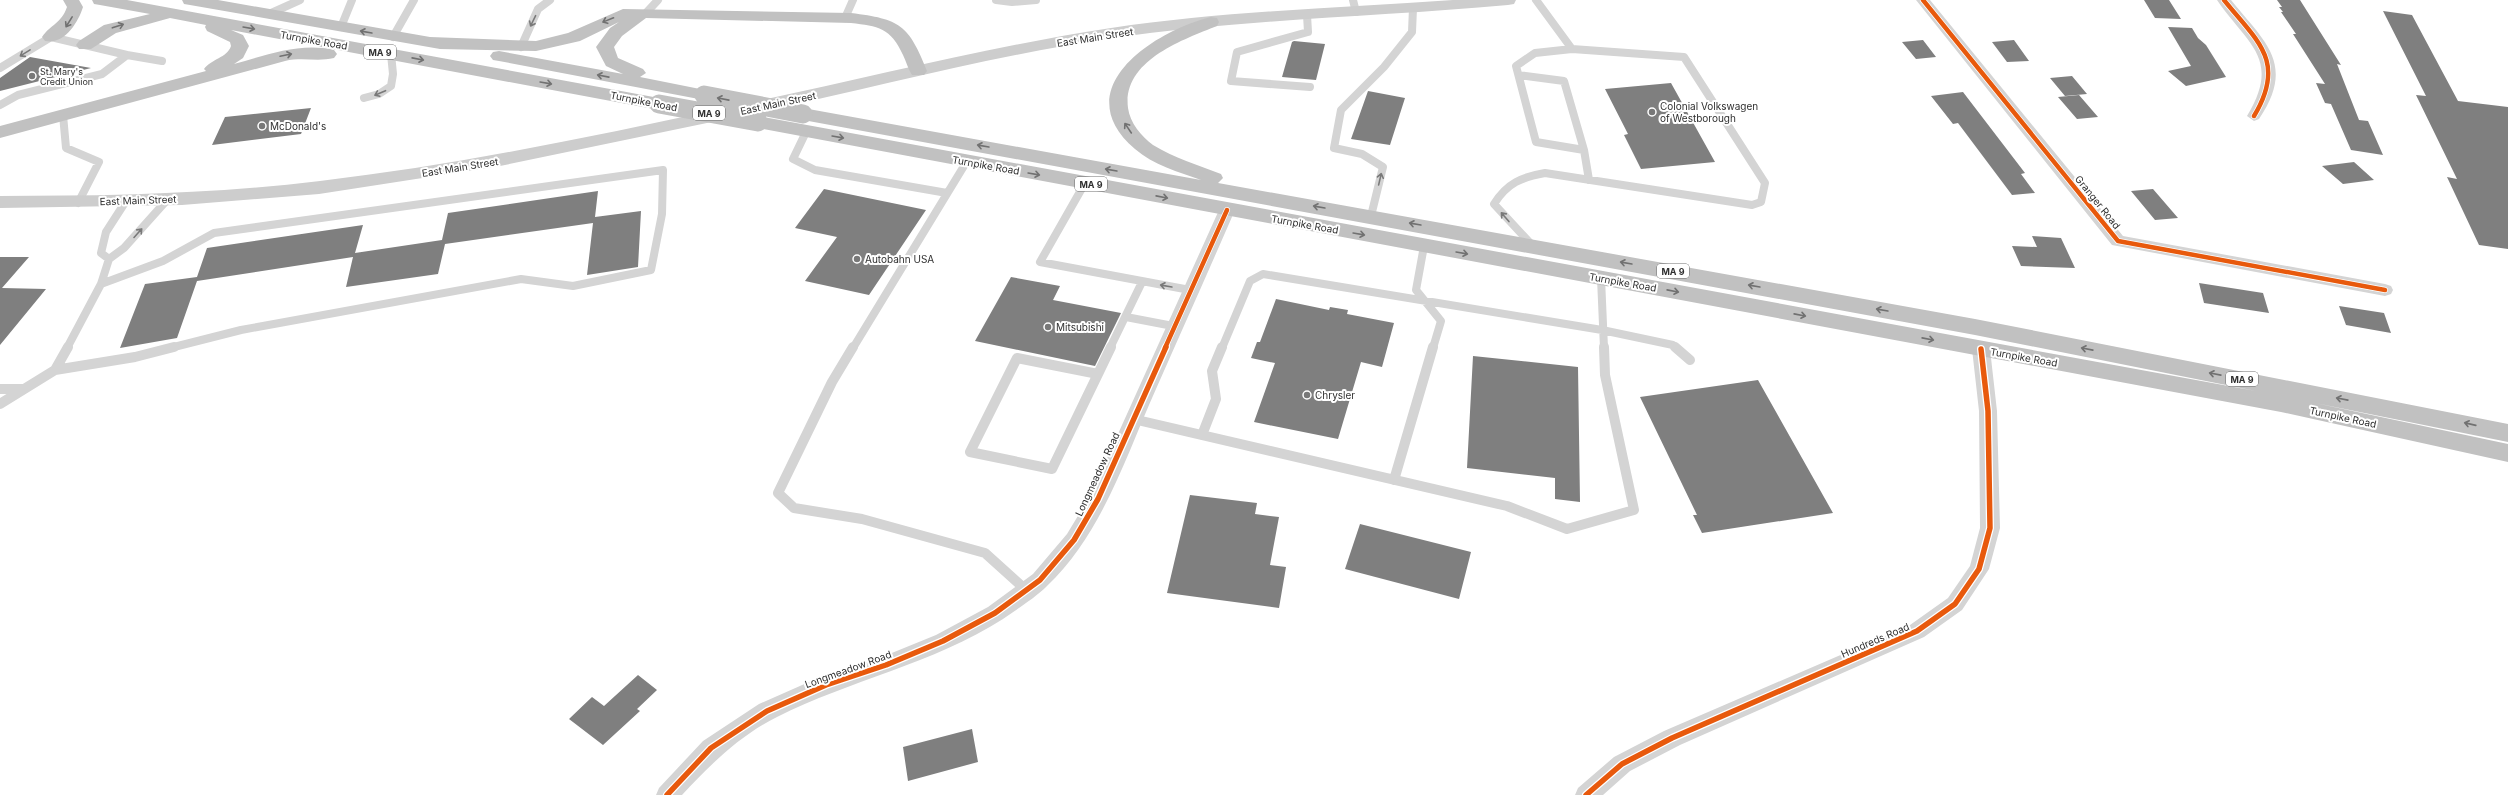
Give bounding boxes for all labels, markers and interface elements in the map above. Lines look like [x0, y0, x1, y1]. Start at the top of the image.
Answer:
one-way arrow [529, 15, 536, 27]
one-way arrow [64, 16, 72, 28]
one-way arrow [602, 17, 614, 24]
one-way arrow [112, 22, 125, 29]
one-way arrow [242, 24, 255, 32]
street label: East Main Street [1056, 25, 1135, 49]
one-way arrow [360, 27, 373, 35]
street label: Turnpike Road [279, 28, 349, 52]
road number: MA 9 [364, 45, 396, 59]
one-way arrow [20, 49, 31, 57]
one-way arrow [279, 51, 292, 59]
one-way arrow [411, 56, 424, 64]
place label: St. Mary's Credit Union [40, 66, 93, 87]
marker: St. Mary's Credit Union [27, 71, 37, 81]
one-way arrow [597, 72, 610, 80]
one-way arrow [539, 79, 552, 87]
street label: Turnpike Road [609, 89, 679, 113]
street label: East Main Street [739, 89, 818, 117]
one-way arrow [375, 90, 387, 97]
one-way arrow [717, 94, 730, 102]
place label: Colonial Volkswagen of Westborough [1660, 100, 1758, 124]
road number: MA 9 [693, 106, 725, 120]
marker: Colonial Volkswagen of Westborough [1647, 107, 1657, 117]
place label: McDonald's [270, 120, 326, 132]
marker: McDonald's [257, 121, 267, 131]
one-way arrow [1124, 123, 1132, 134]
one-way arrow [831, 134, 844, 142]
one-way arrow [977, 142, 990, 150]
street label: Turnpike Road [951, 153, 1021, 177]
street label: East Main Street [421, 155, 500, 179]
one-way arrow [1105, 165, 1118, 173]
one-way arrow [1028, 170, 1041, 178]
one-way arrow [1376, 172, 1384, 185]
street label: Granger Road [2073, 173, 2123, 231]
road number: MA 9 [1075, 177, 1107, 191]
street label: East Main Street [99, 193, 177, 207]
one-way arrow [1155, 194, 1168, 202]
one-way arrow [1312, 203, 1325, 211]
street label: Turnpike Road [1270, 212, 1340, 236]
one-way arrow [1500, 212, 1509, 223]
one-way arrow [1409, 220, 1422, 228]
one-way arrow [133, 228, 142, 238]
one-way arrow [1352, 230, 1365, 238]
one-way arrow [1455, 249, 1468, 257]
place label: Autobahn USA [865, 253, 934, 265]
marker: Autobahn USA [852, 254, 862, 264]
one-way arrow [1620, 258, 1633, 266]
road number: MA 9 [1657, 264, 1689, 278]
street label: Turnpike Road [1588, 270, 1658, 294]
one-way arrow [1160, 282, 1173, 290]
one-way arrow [1748, 282, 1761, 290]
one-way arrow [1666, 288, 1679, 296]
one-way arrow [1876, 306, 1889, 314]
one-way arrow [1793, 311, 1806, 319]
place label: Mitsubishi [1056, 321, 1104, 333]
marker: Mitsubishi [1043, 322, 1053, 332]
one-way arrow [1921, 335, 1934, 343]
street label: Turnpike Road [1989, 345, 2059, 369]
one-way arrow [2081, 345, 2094, 353]
one-way arrow [2209, 369, 2222, 377]
road number: MA 9 [2226, 372, 2258, 386]
place label: Chrysler [1315, 389, 1355, 401]
marker: Chrysler [1302, 390, 1312, 400]
one-way arrow [2336, 394, 2349, 402]
street label: Turnpike Road [2308, 404, 2378, 430]
one-way arrow [2464, 419, 2477, 427]
street label: Longmeadow Road [1072, 430, 1122, 518]
street label: Hundreds Road [1839, 620, 1911, 660]
street label: Longmeadow Road [803, 648, 893, 690]

